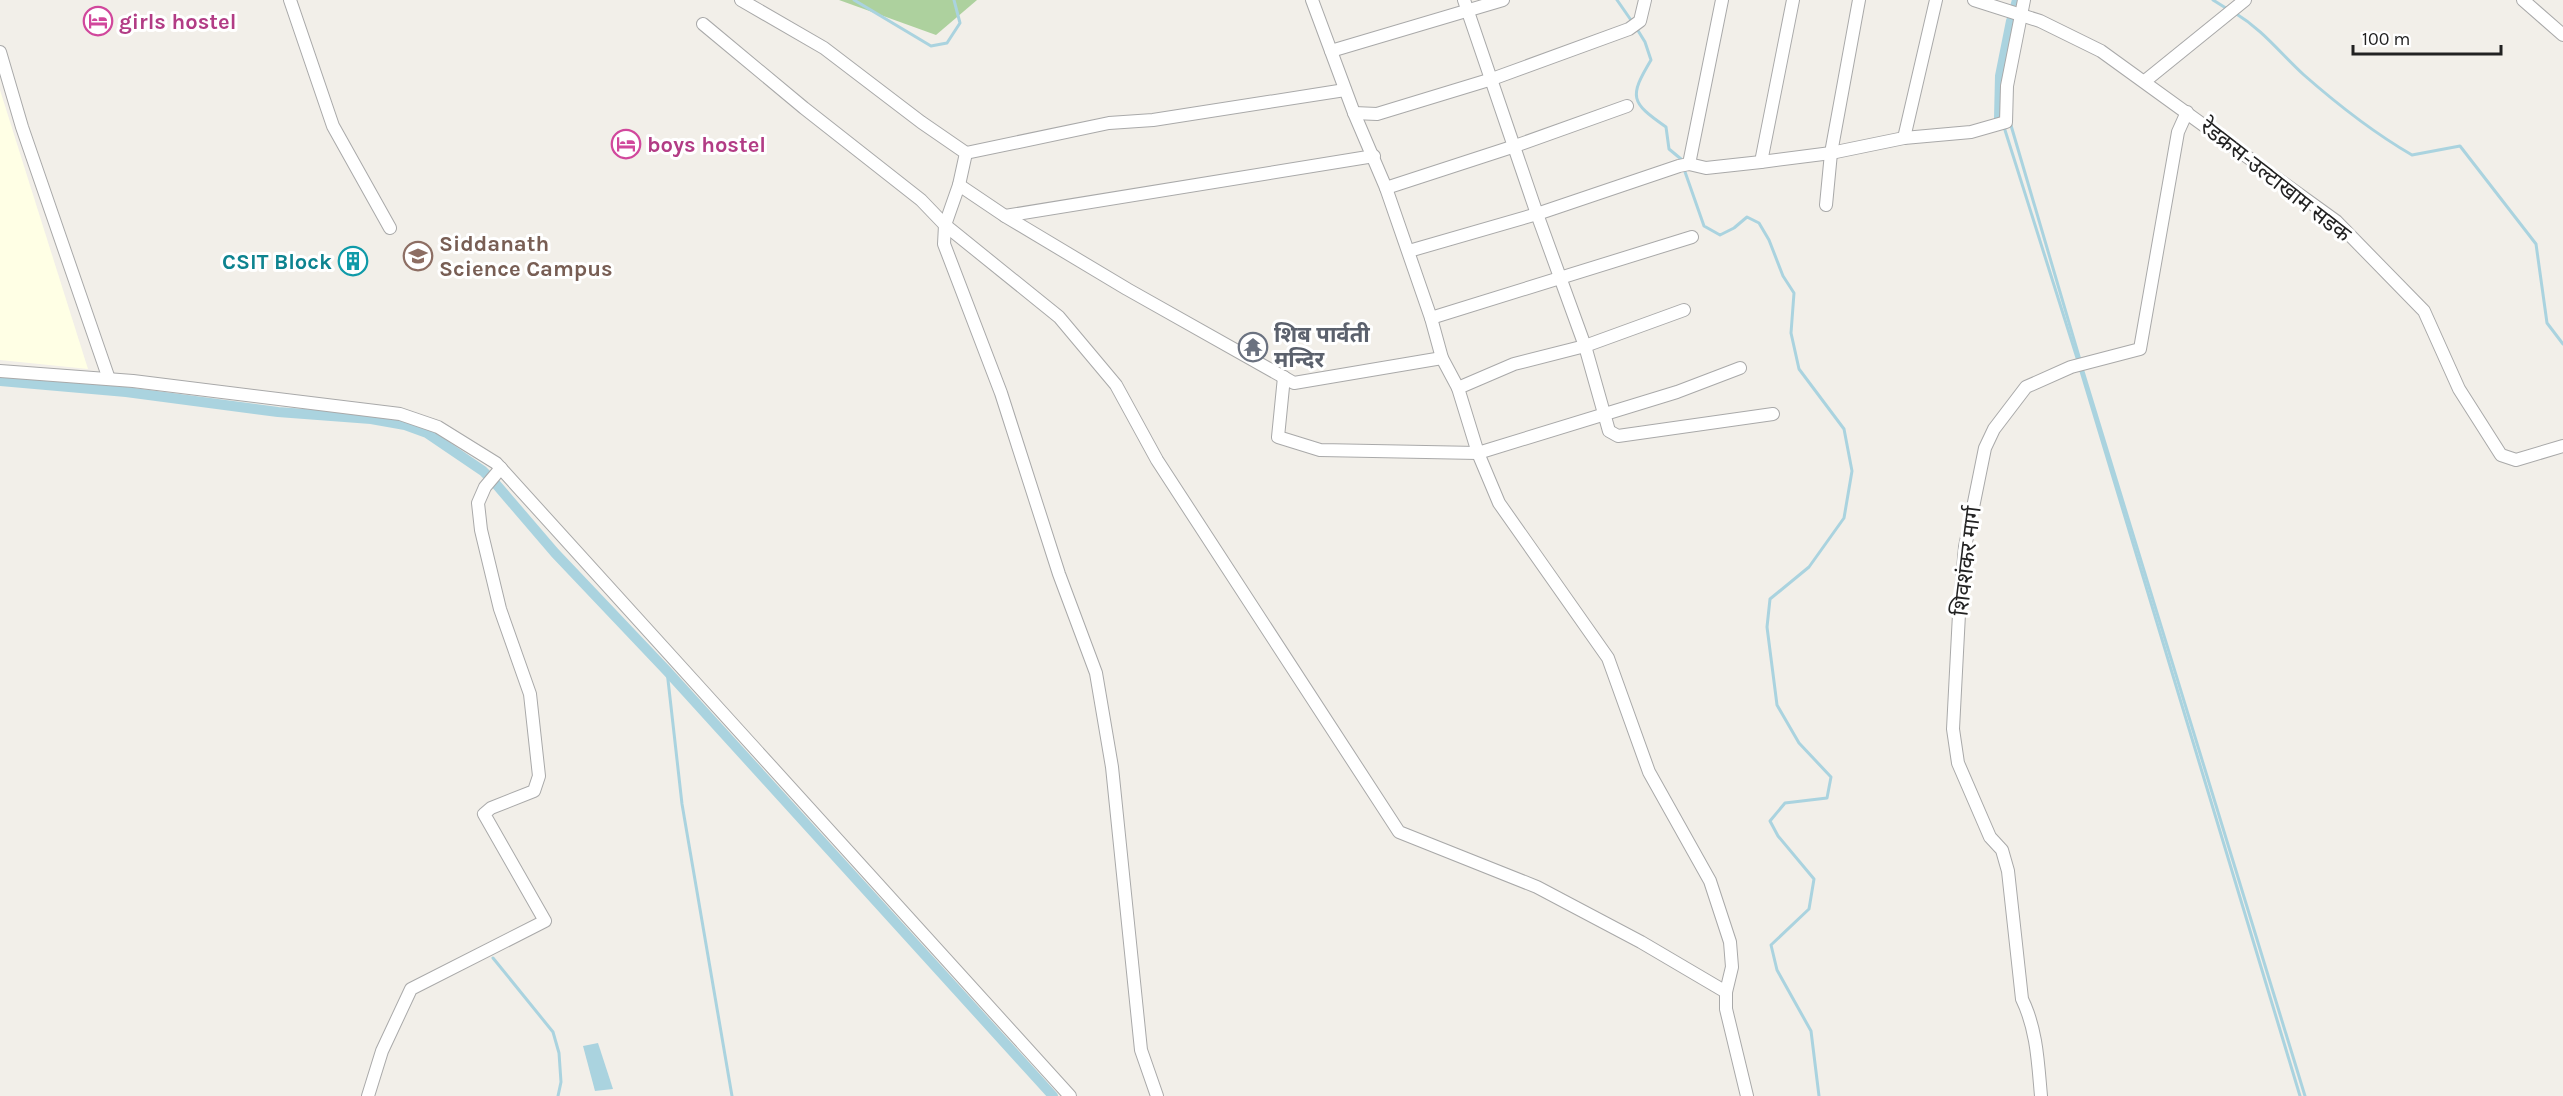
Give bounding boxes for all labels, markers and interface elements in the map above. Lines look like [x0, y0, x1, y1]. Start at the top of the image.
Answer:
hotel icon: girls hostel [82, 5, 114, 37]
place label: girls hostel [119, 9, 236, 35]
scale bar [2353, 18, 2502, 56]
text: 100 m [2362, 28, 2410, 50]
street label: रेडक्रस-उल्टाखाम सडक [2194, 112, 2357, 248]
hotel icon: boys hostel [610, 128, 642, 160]
place label: boys hostel [647, 132, 766, 158]
place label: Siddanath Science Campus [439, 231, 613, 282]
school or university icon: Siddanath Science Campus [402, 240, 434, 272]
building icon: CSIT Block [337, 245, 369, 277]
place label: CSIT Block [222, 249, 332, 275]
place label: शिब पार्वती मन्दिर [1274, 322, 1370, 373]
temple icon: शिब पार्वती मन्दिर [1237, 331, 1269, 363]
street label: शिवशंकर मार्ग [1947, 504, 1987, 617]

